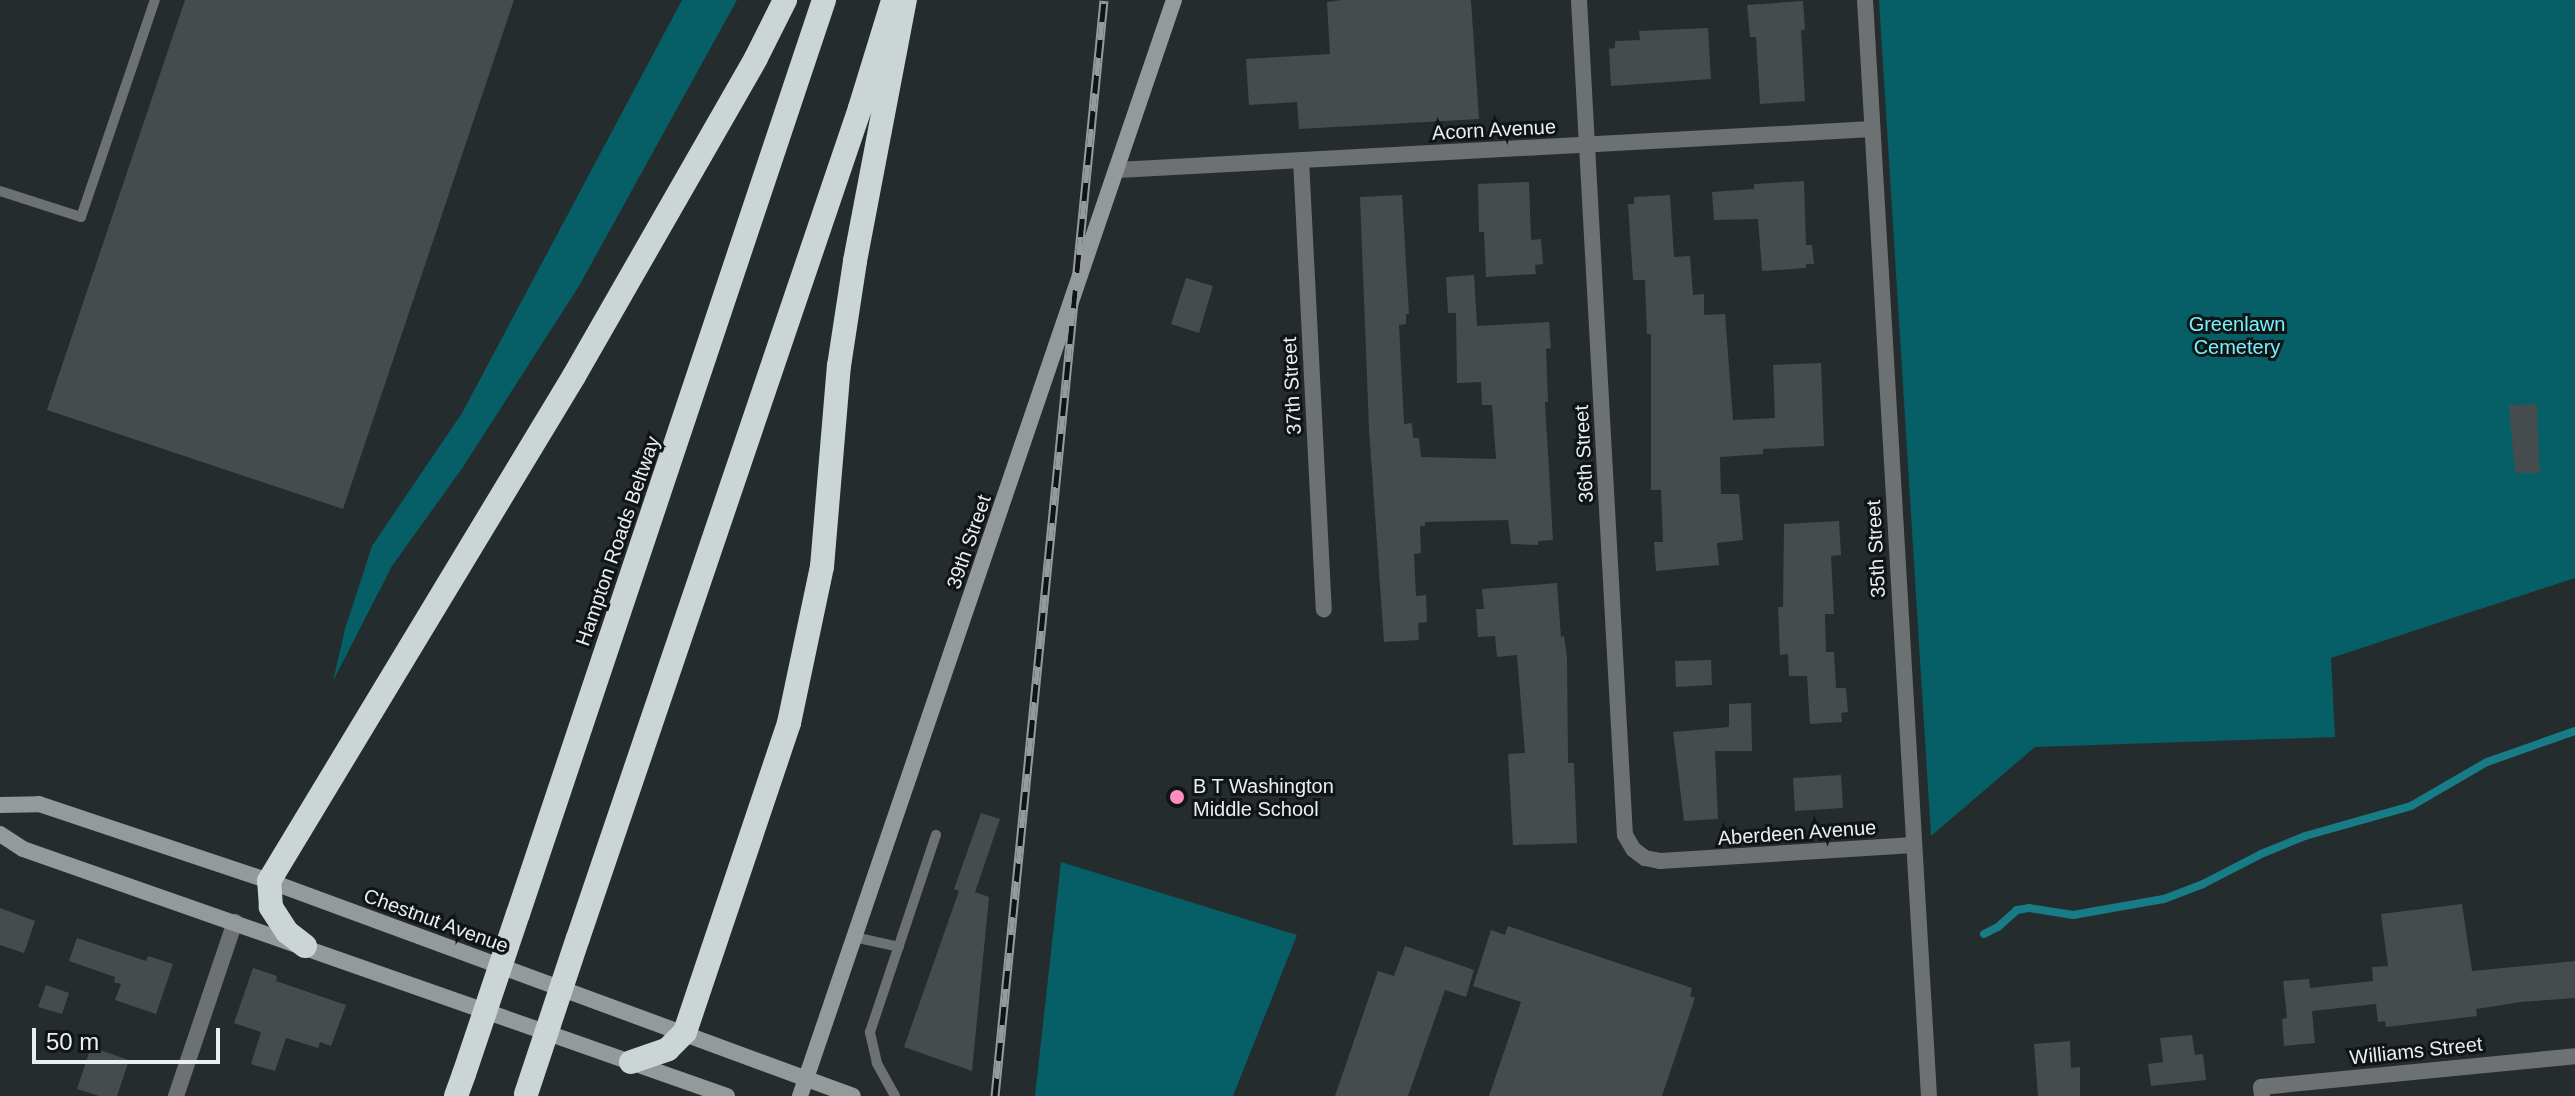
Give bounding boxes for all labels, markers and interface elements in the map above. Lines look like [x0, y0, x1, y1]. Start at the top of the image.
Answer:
street label: Acorn Avenue [1431, 115, 1557, 145]
park label: Greenlawn Cemetery [2189, 313, 2285, 360]
street label: 37th Street [1277, 337, 1307, 435]
street label: 36th Street [1569, 405, 1599, 503]
street label: Hampton Roads Beltway [571, 433, 665, 649]
street label: 39th Street [942, 492, 996, 592]
street label: 35th Street [1861, 500, 1891, 598]
place label: B T Washington Middle School [1193, 774, 1335, 821]
marker: B T Washington Middle School [1168, 788, 1186, 806]
street label: Aberdeen Avenue [1716, 815, 1878, 851]
street label: Chestnut Avenue [360, 884, 512, 958]
scale bar [36, 1012, 224, 1062]
text: 50 m [46, 1028, 99, 1055]
street label: Williams Street [2348, 1032, 2484, 1070]

